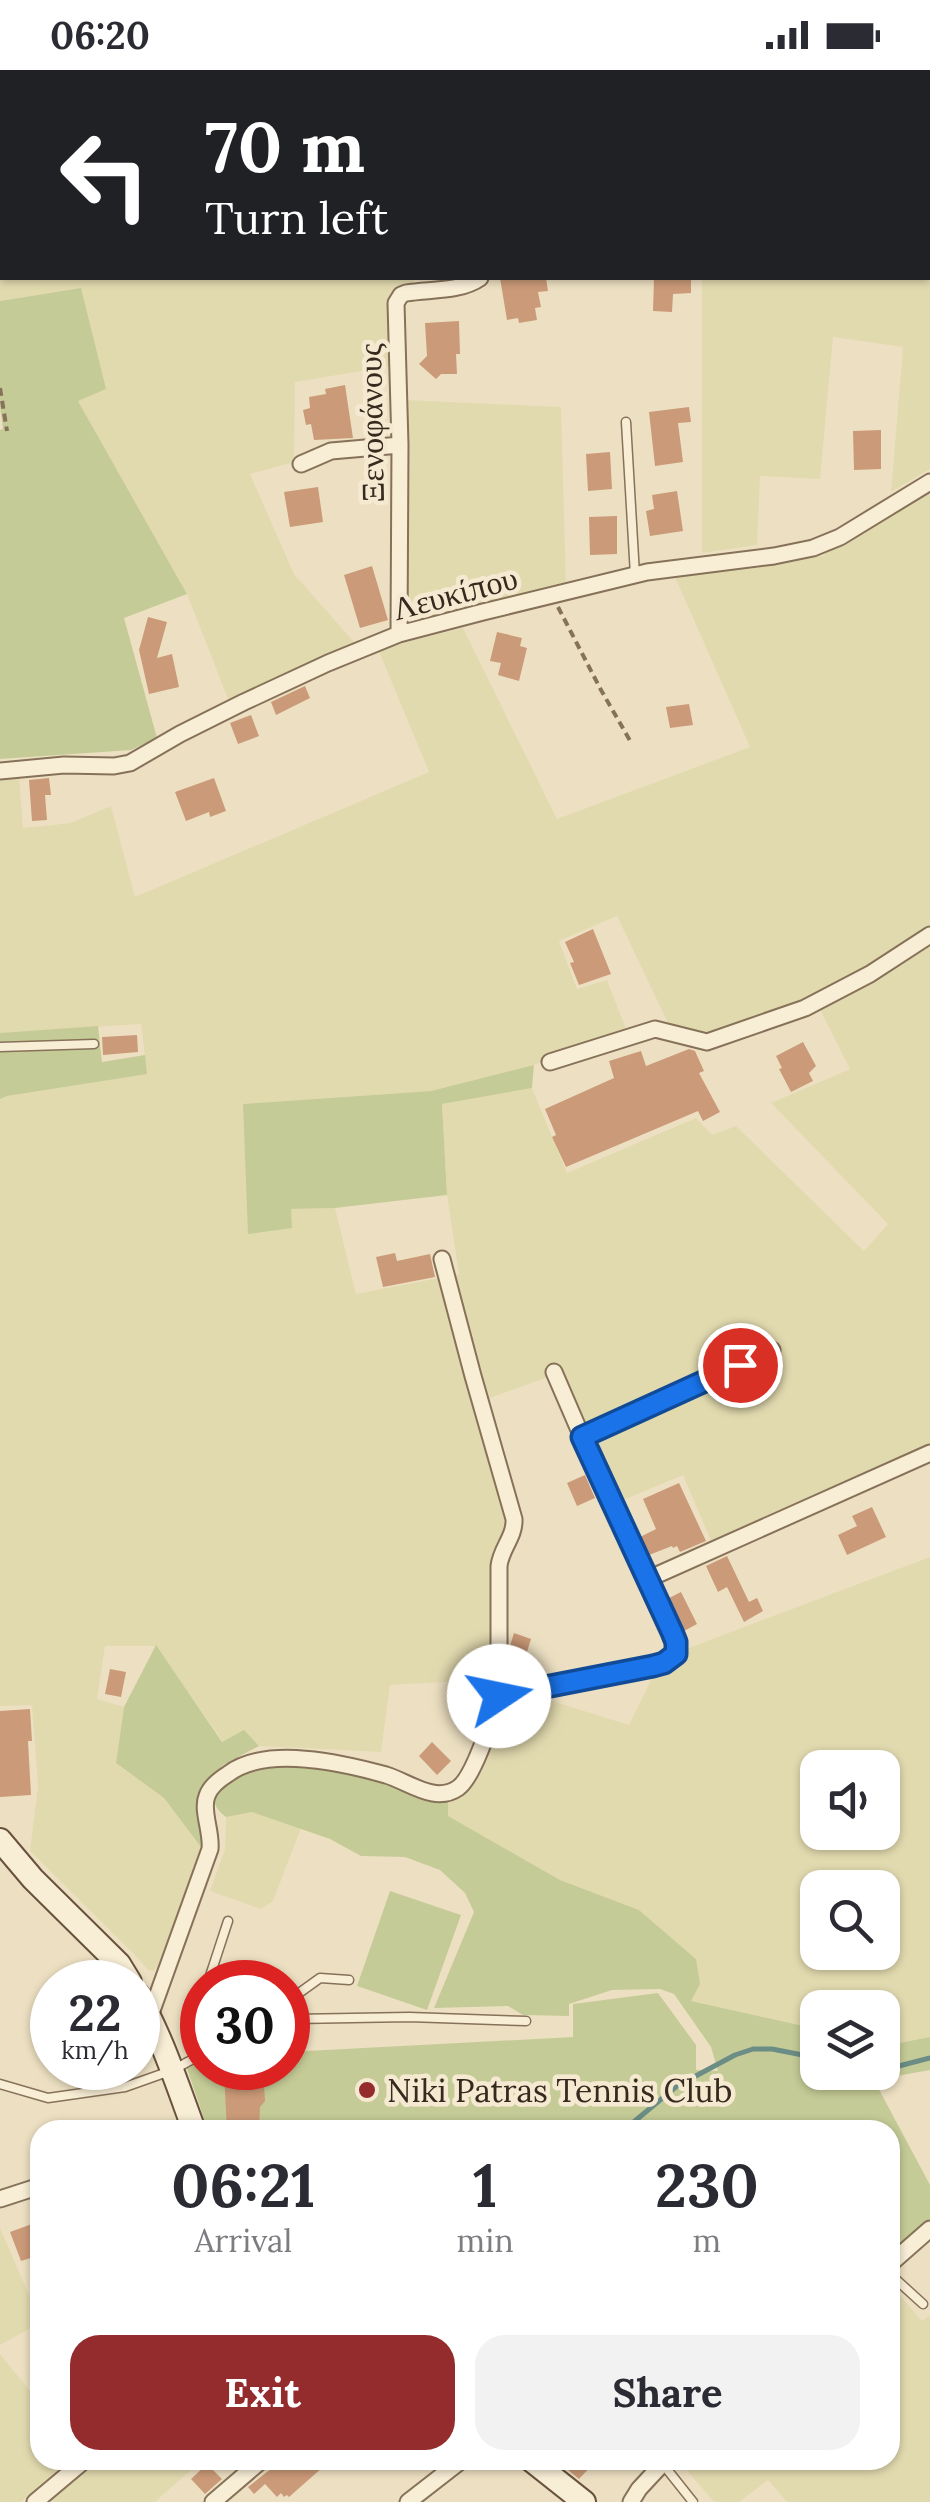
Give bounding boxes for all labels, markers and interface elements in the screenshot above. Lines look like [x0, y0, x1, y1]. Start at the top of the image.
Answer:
text: 06:20 [50, 11, 150, 59]
text: 70 m [205, 102, 365, 191]
icon: left [40, 110, 170, 240]
text: Turn left [205, 189, 388, 246]
street label: Ξενοφάνους [349, 343, 393, 503]
street label: Λευκίπου [388, 557, 522, 629]
pin [698, 1323, 783, 1408]
icon: arrive [713, 1338, 768, 1393]
position arrow [447, 1644, 551, 1748]
map controls [800, 1750, 900, 2090]
button: sound [800, 1750, 900, 1850]
button: search [800, 1870, 900, 1970]
speed limit sign: 30 [180, 1960, 310, 2090]
text: 22 [68, 1981, 122, 2045]
button: layers [800, 1990, 900, 2090]
text: km/h [61, 2034, 129, 2066]
place label: Niki Patras Tennis Club [387, 2070, 732, 2111]
marker: Niki Patras Tennis Club [356, 2079, 378, 2101]
text: 06:21 [171, 2147, 315, 2223]
text: 1 [473, 2147, 497, 2223]
text: 230 [655, 2147, 759, 2223]
text: Arrival [194, 2220, 292, 2261]
text: min [457, 2220, 514, 2261]
text: m [692, 2220, 721, 2261]
button: Exit [70, 2335, 455, 2450]
button: Share [475, 2335, 860, 2450]

